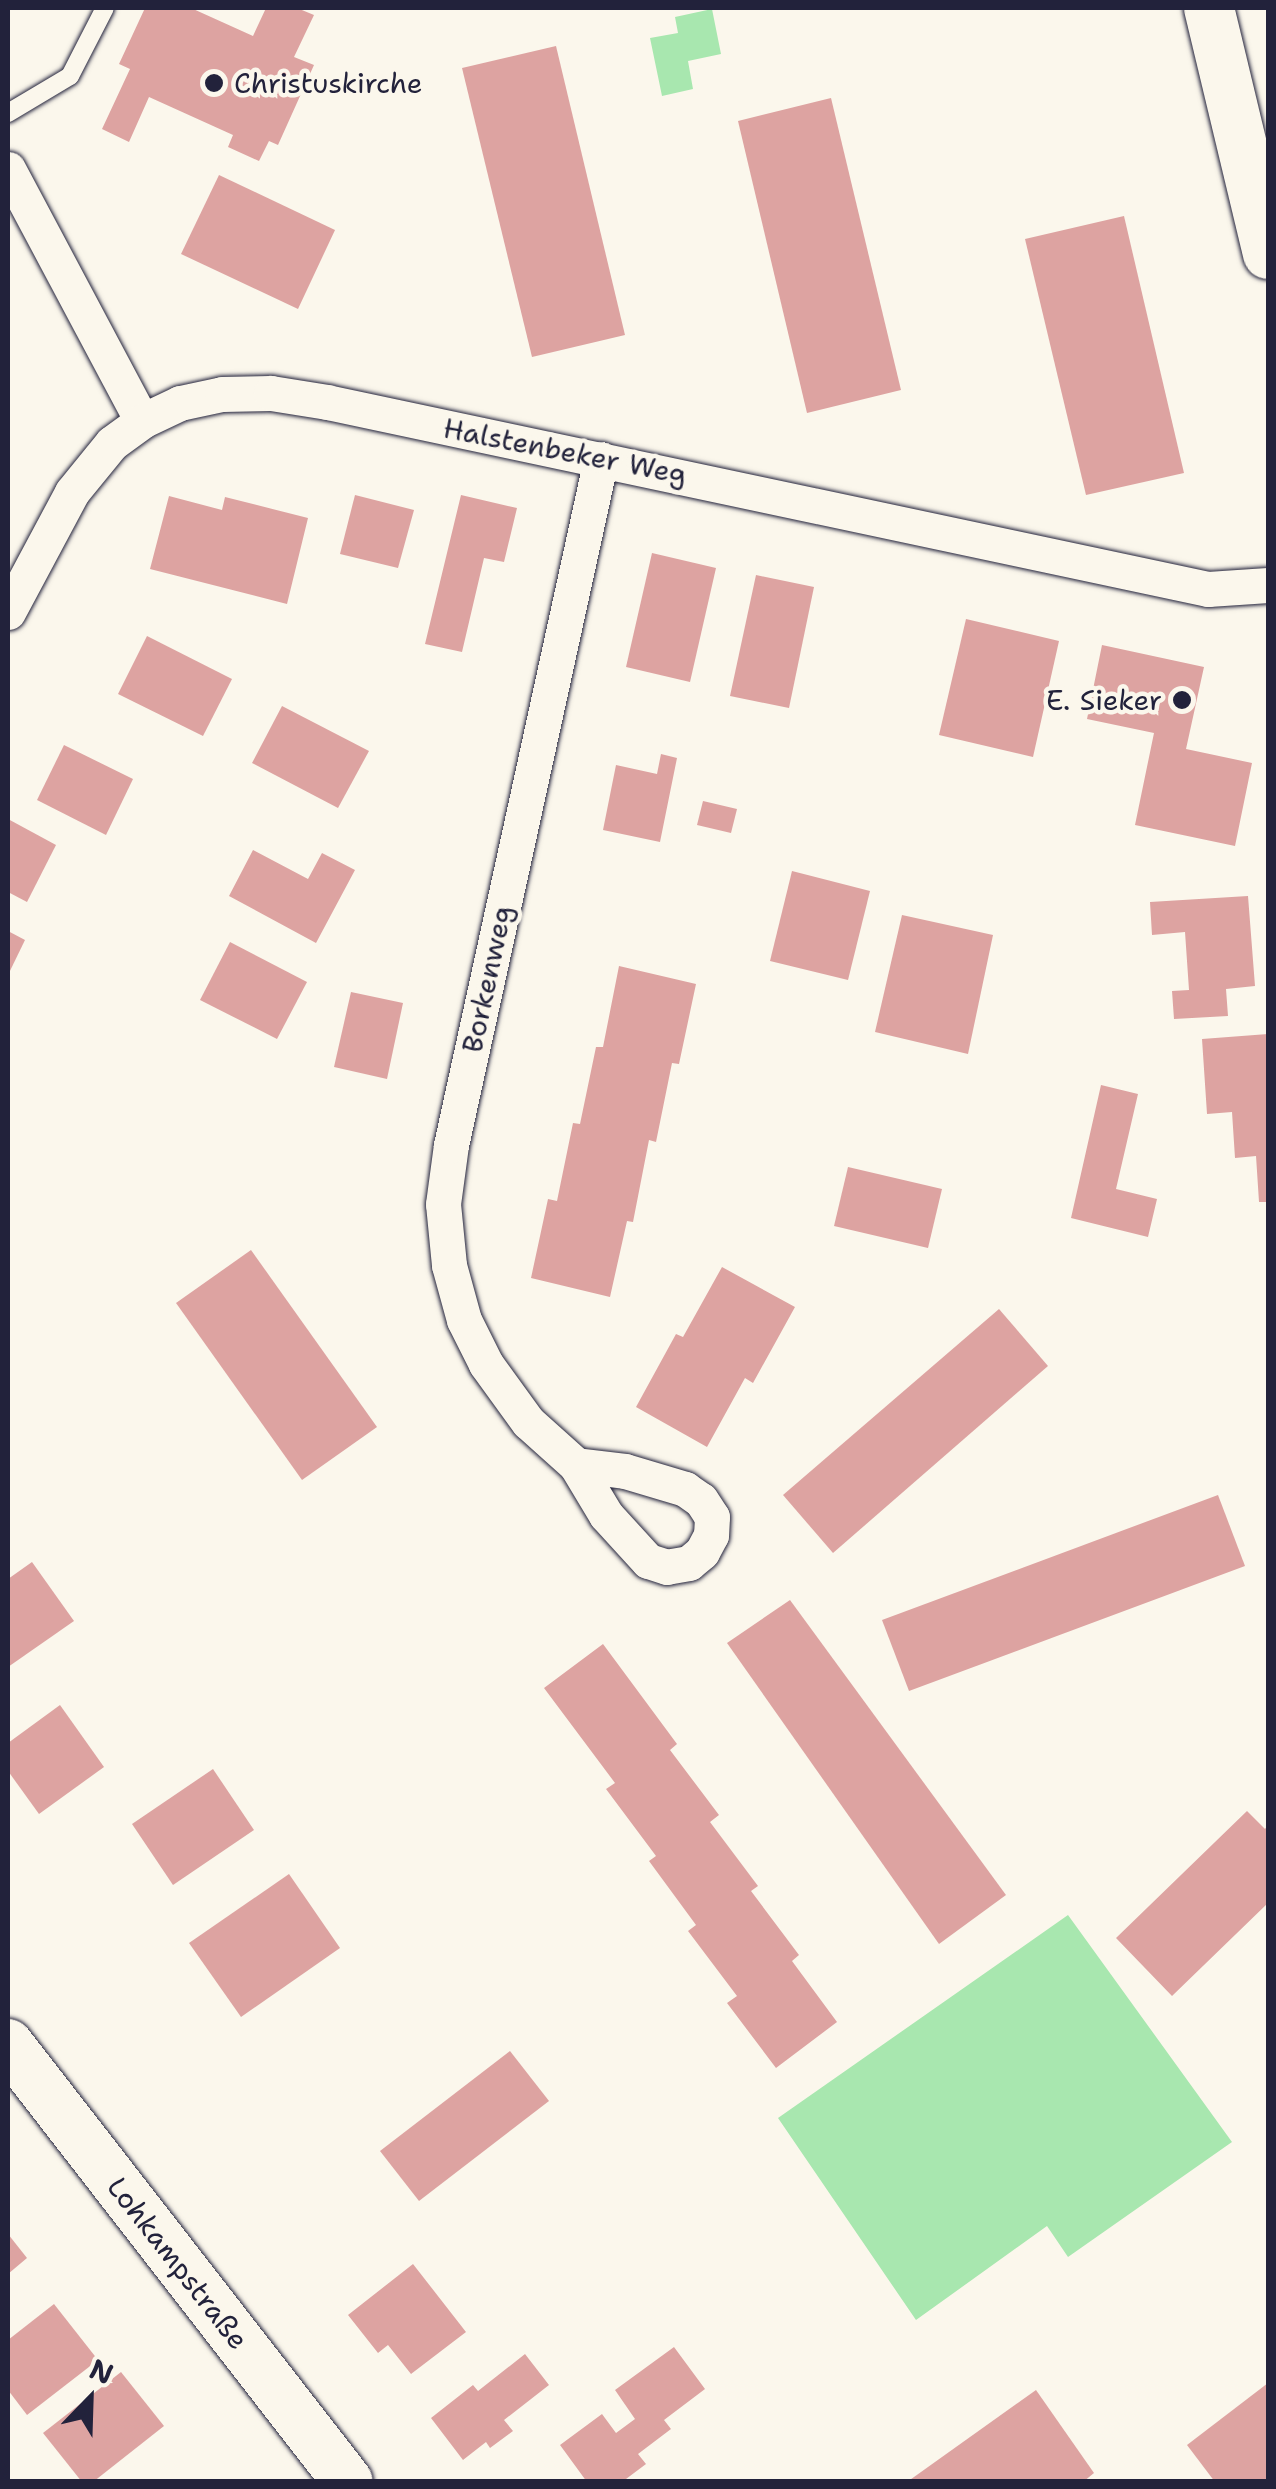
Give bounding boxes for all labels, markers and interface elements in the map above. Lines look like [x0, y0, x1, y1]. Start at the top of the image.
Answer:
place label: Christuskirche [234, 66, 423, 100]
marker: Christuskirche [203, 72, 225, 94]
street label: Halstenbeker Weg [441, 411, 689, 491]
place label: E. Sieker [1046, 683, 1162, 717]
marker: E. Sieker [1171, 689, 1193, 711]
street label: Borkenweg [455, 902, 519, 1056]
street label: Lohkampstraße [100, 2170, 256, 2356]
north arrow [40, 2349, 140, 2449]
text: N [84, 2350, 119, 2393]

